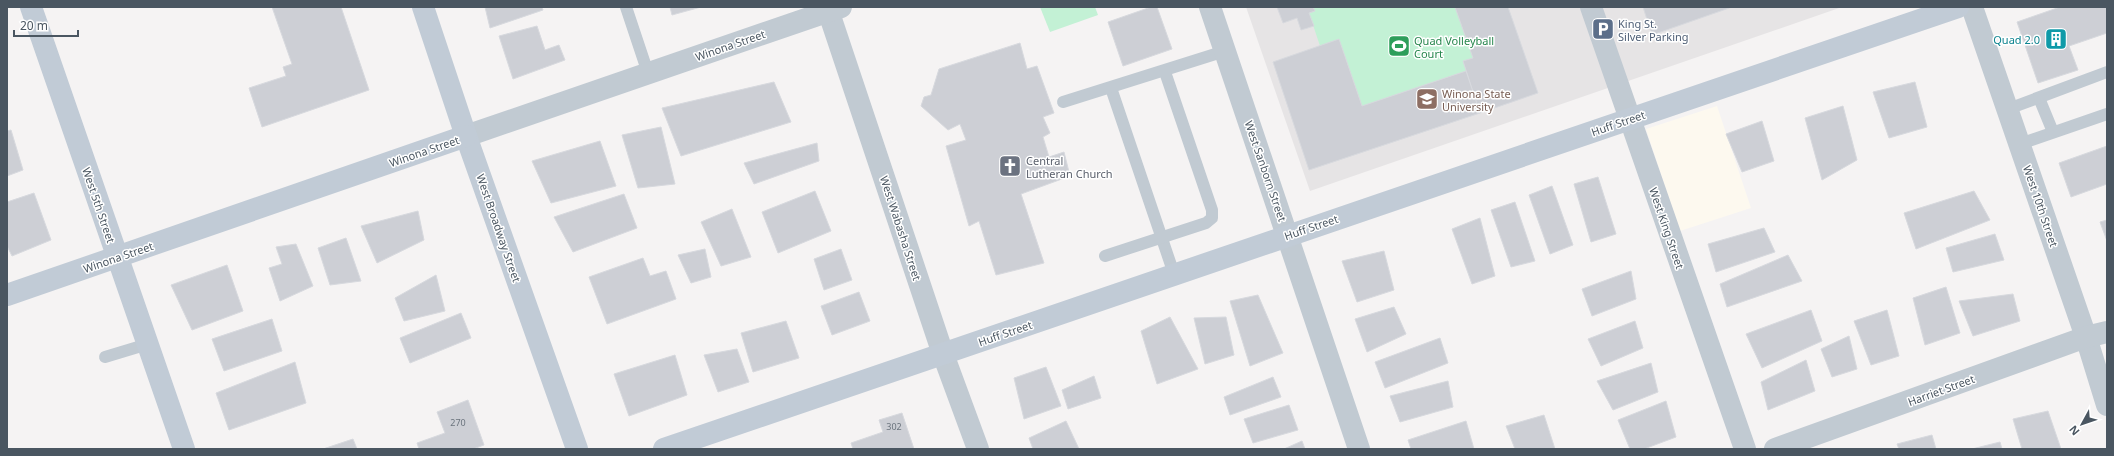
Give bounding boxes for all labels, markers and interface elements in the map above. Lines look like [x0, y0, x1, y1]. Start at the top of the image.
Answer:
scale bar [14, 12, 78, 38]
parking icon: King St. Silver Parking [1590, 16, 1616, 42]
place label: King St. Silver Parking [1618, 16, 1689, 44]
text: 20 m [20, 17, 48, 34]
street label: Winona Street [693, 26, 767, 64]
building icon: Quad 2.0 [2043, 26, 2069, 52]
place label: Quad 2.0 [1993, 32, 2040, 47]
sports icon: Quad Volleyball Court [1386, 33, 1412, 59]
place label: Quad Volleyball Court [1414, 33, 1494, 61]
school or university icon: Winona State University [1414, 86, 1440, 112]
place label: Winona State University [1442, 86, 1511, 114]
street label: Huff Street [1589, 107, 1647, 139]
street label: West Sanborn Street [1242, 119, 1290, 223]
street label: Winona Street [387, 132, 461, 170]
church icon: Central Lutheran Church [997, 153, 1023, 179]
place label: Central Lutheran Church [1026, 153, 1113, 181]
street label: West 10th Street [2020, 163, 2062, 249]
street label: West 5th Street [79, 165, 119, 245]
street label: West Broadway Street [473, 172, 525, 284]
street label: West Wabasha Street [877, 174, 925, 282]
street label: West King Street [1646, 185, 1688, 271]
street label: Huff Street [1282, 211, 1340, 243]
street label: Winona Street [81, 238, 155, 276]
street label: Huff Street [976, 317, 1034, 349]
street label: Harriet Street [1906, 371, 1976, 409]
north arrow [2062, 404, 2102, 444]
house number: 270 [450, 416, 466, 429]
house number: 302 [886, 420, 902, 433]
text: N [2065, 422, 2083, 439]

